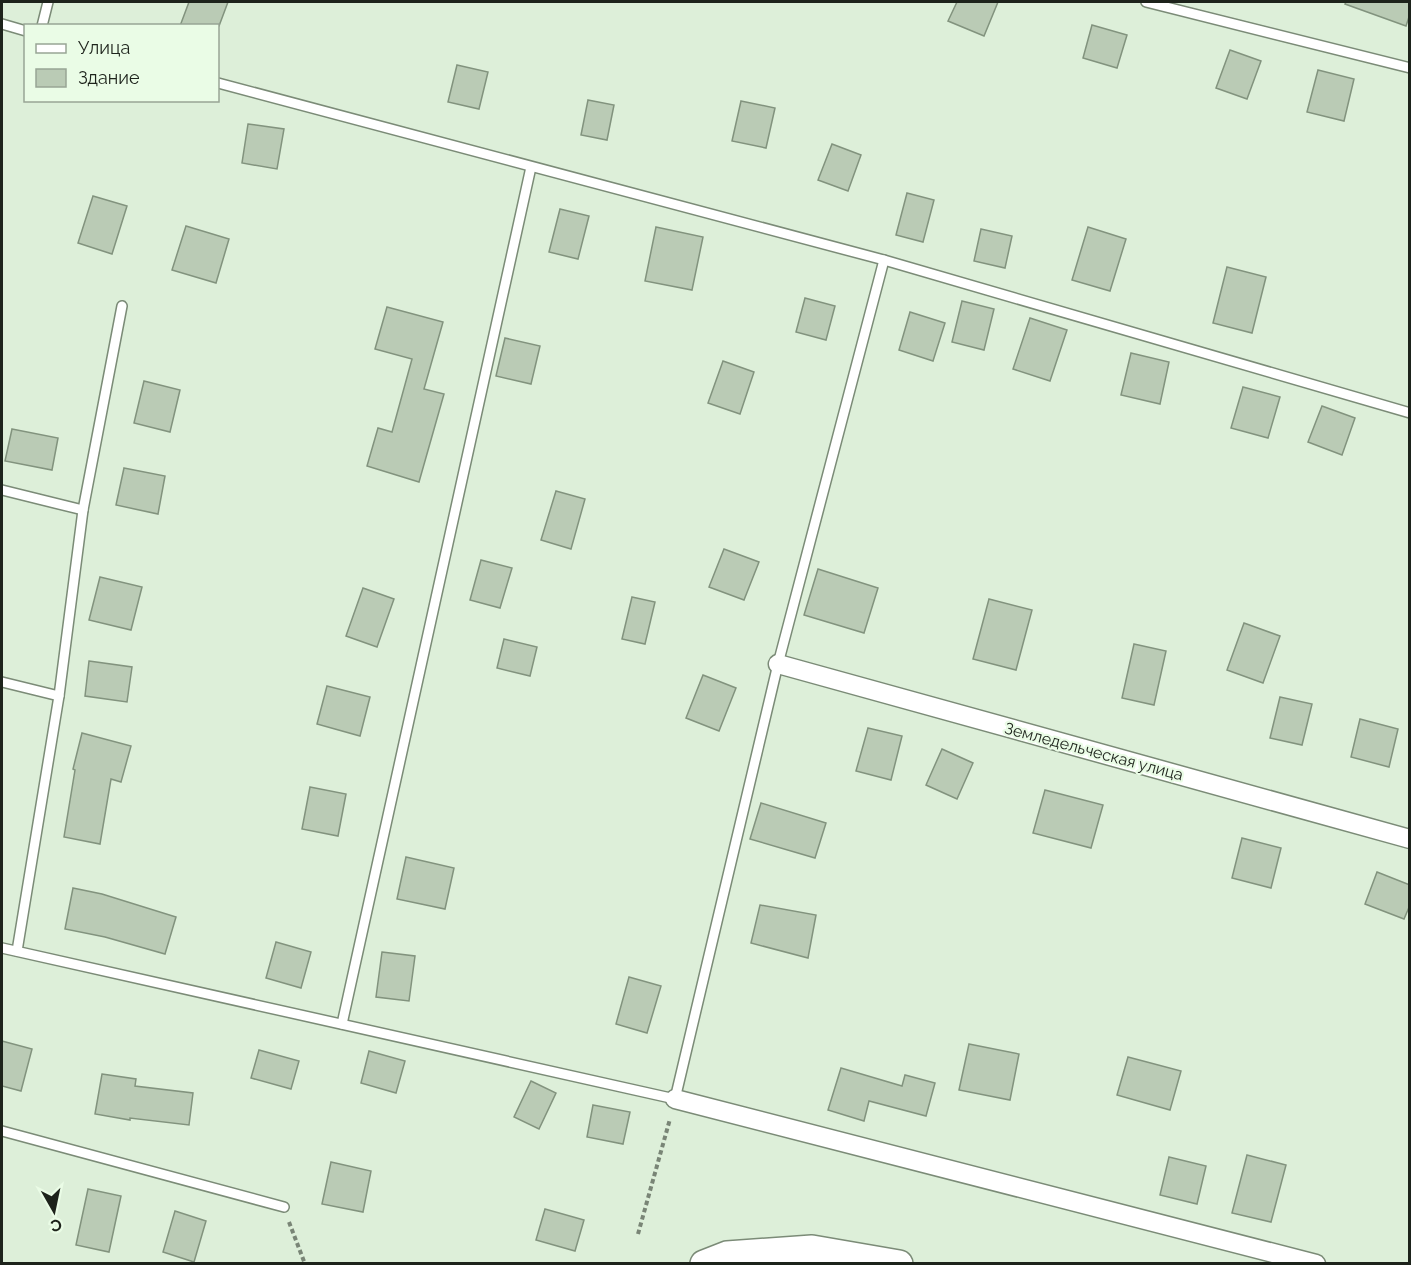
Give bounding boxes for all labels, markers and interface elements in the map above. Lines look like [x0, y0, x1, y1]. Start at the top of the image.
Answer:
legend [24, 24, 219, 102]
text: Улица [78, 37, 130, 58]
text: Здание [78, 67, 140, 88]
street label: Земледельческая улица [1003, 718, 1185, 784]
north arrow [24, 1181, 84, 1241]
text: С [49, 1215, 63, 1236]

